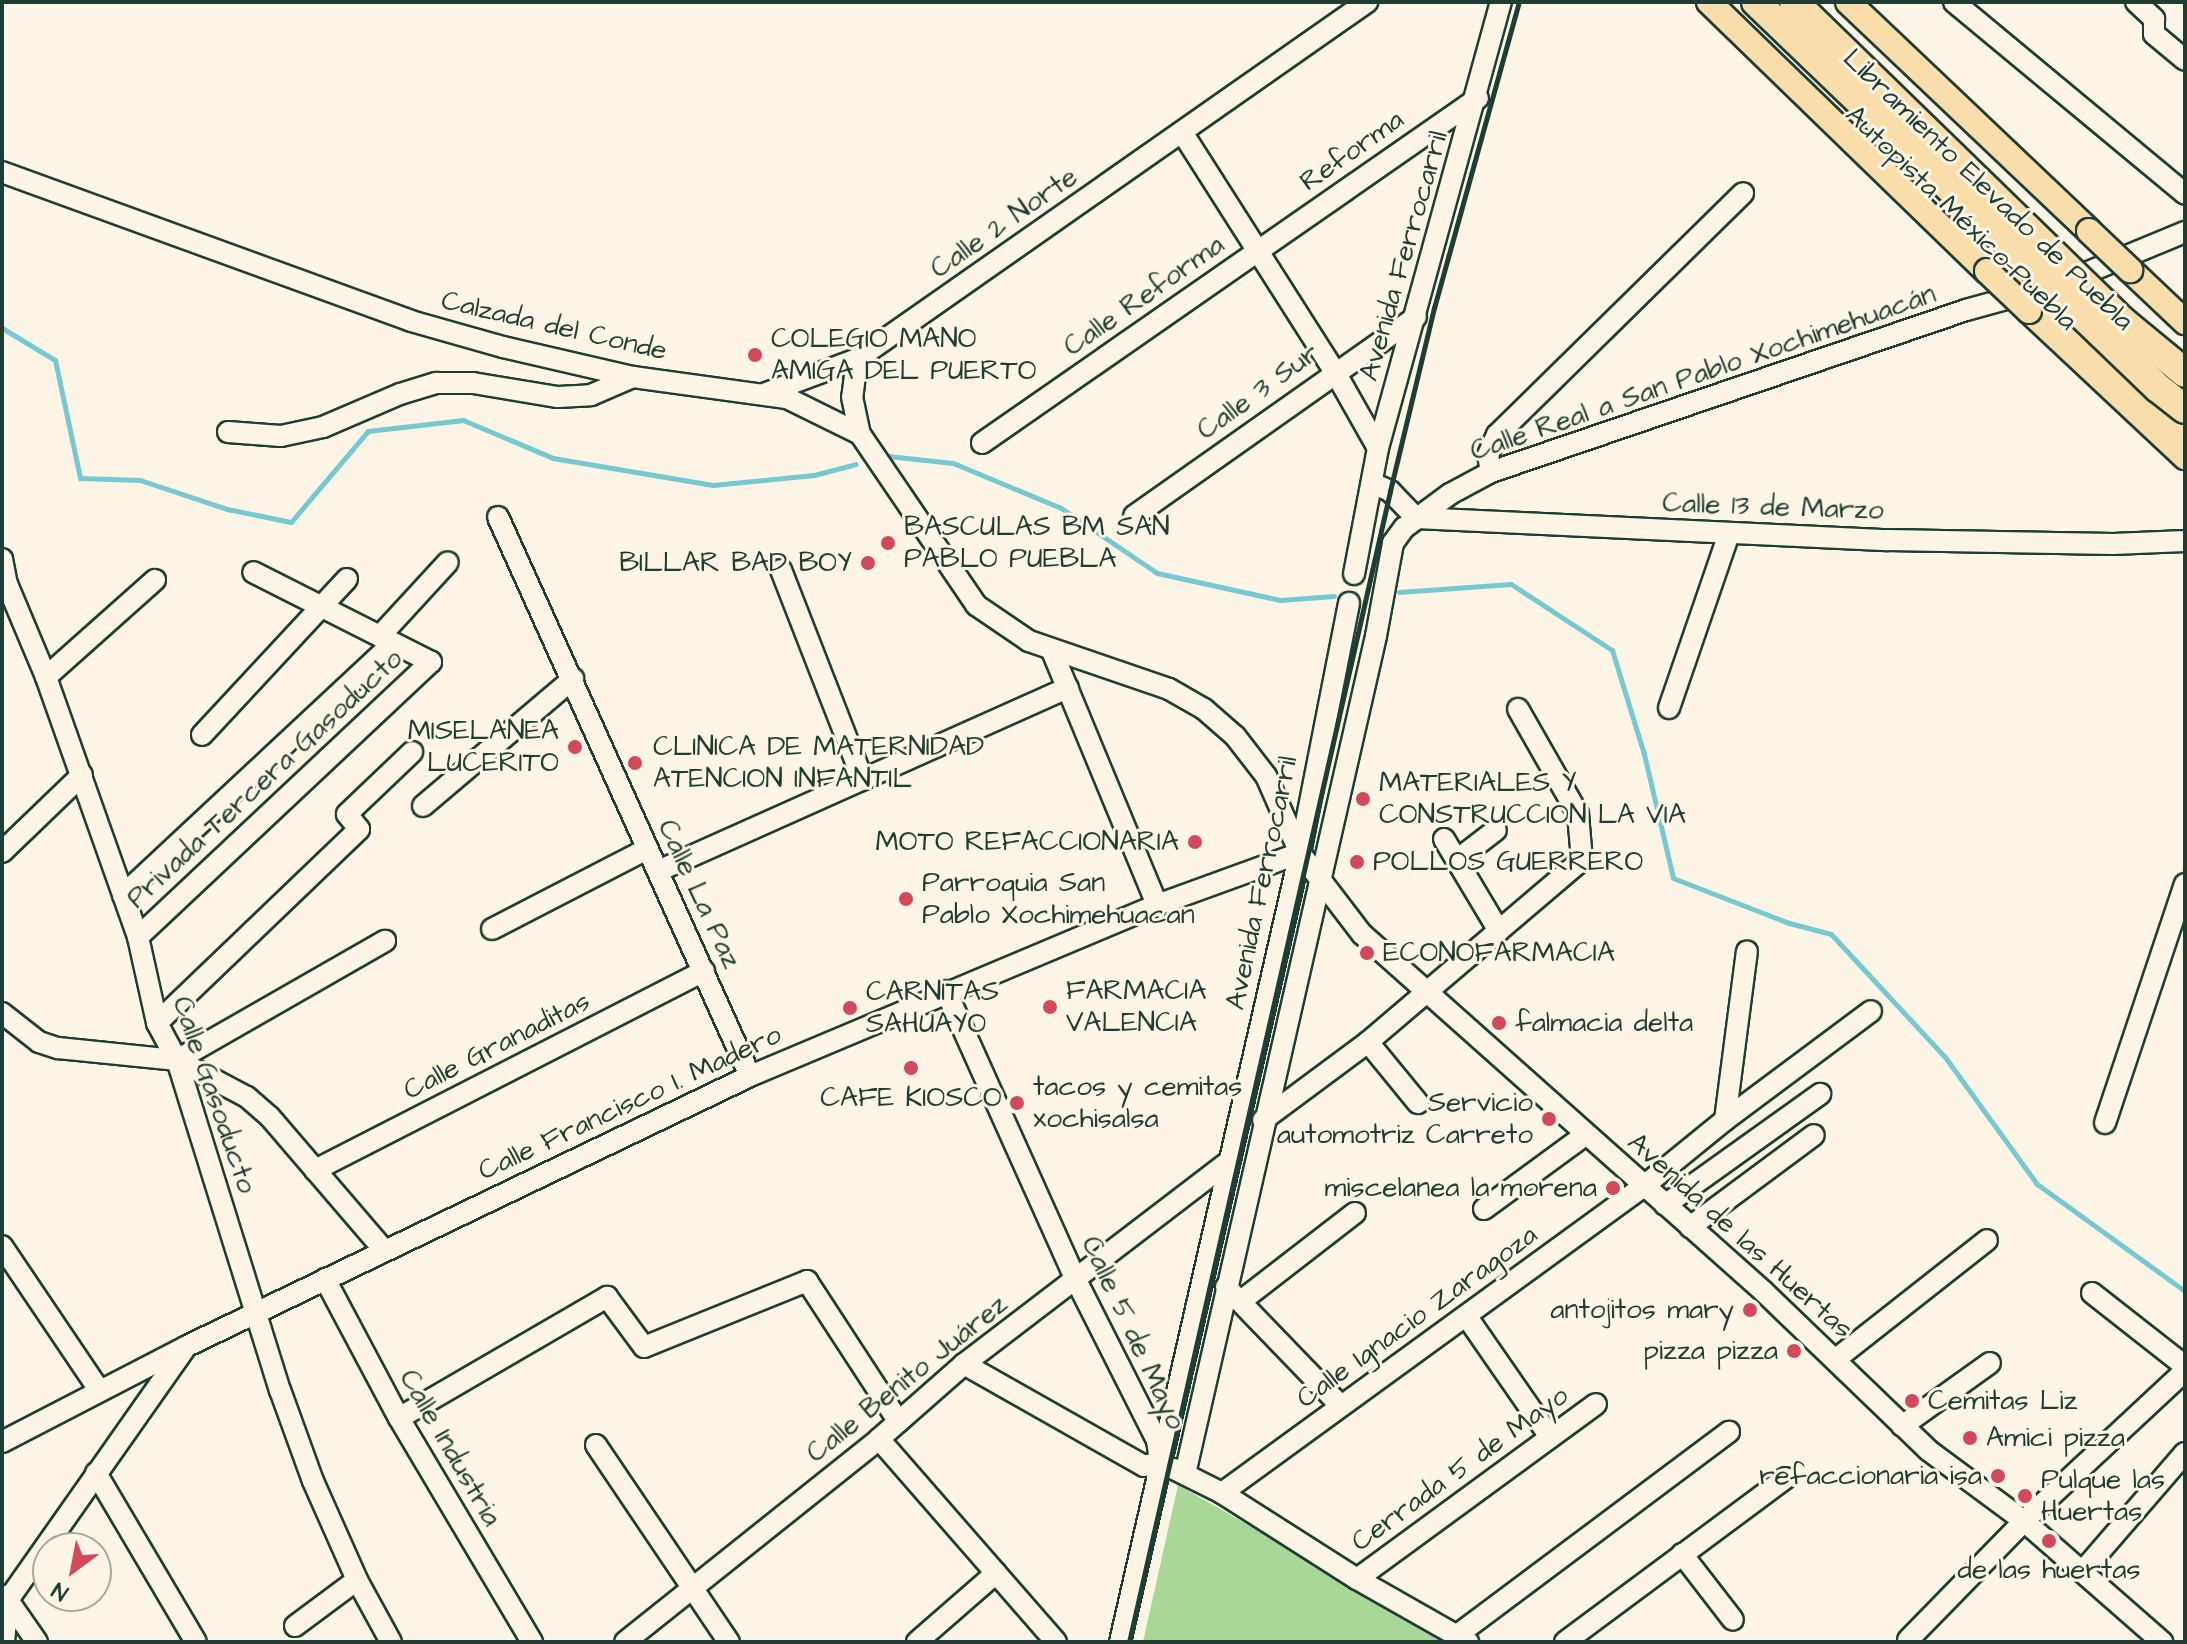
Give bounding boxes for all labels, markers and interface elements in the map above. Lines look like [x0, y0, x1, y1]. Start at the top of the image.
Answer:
street label: Libramiento Elevado de Puebla [1836, 42, 2140, 338]
street label: Autopista México-Puebla [1838, 98, 2084, 338]
street label: Reforma [1294, 103, 1410, 199]
street label: Avenida Ferrocarril [1352, 127, 1456, 385]
street label: Calle 2 Norte [924, 160, 1084, 286]
street label: Calle Reforma [1057, 228, 1231, 364]
street label: Calle Real a San Pablo Xochimehuacán [1466, 277, 1940, 469]
street label: Calzada del Conde [438, 284, 670, 368]
place label: COLEGIO MANO AMIGA DEL PUERTO [771, 322, 1037, 388]
street label: Calle 3 Sur [1191, 337, 1325, 447]
marker: COLEGIO MANO AMIGA DEL PUERTO [746, 346, 764, 364]
street label: Calle 13 de Marzo [1662, 486, 1884, 528]
place label: BASCULAS BM SAN PABLO PUEBLA [904, 510, 1170, 576]
marker: BASCULAS BM SAN PABLO PUEBLA [879, 534, 897, 552]
place label: BILLAR BAD BOY [619, 546, 852, 580]
marker: BILLAR BAD BOY [859, 554, 877, 572]
street label: Privada Tercera Gasoducto [120, 642, 410, 916]
place label: MISELANEA LUCERITO [408, 714, 559, 780]
place label: CLINICA DE MATERNIDAD ATENCION INFANTIL [653, 730, 984, 796]
marker: MISELANEA LUCERITO [566, 738, 584, 756]
marker: CLINICA DE MATERNIDAD ATENCION INFANTIL [624, 752, 646, 774]
street label: Avenida Ferrocarril [1219, 753, 1305, 1013]
place label: MATERIALES Y CONSTRUCCION LA VIA [1379, 766, 1686, 832]
marker: MATERIALES Y CONSTRUCCION LA VIA [1354, 790, 1372, 808]
street label: Calle La Paz [650, 814, 748, 974]
place label: MOTO REFACCIONARIA [876, 825, 1179, 859]
marker: MOTO REFACCIONARIA [1186, 833, 1204, 851]
place label: POLLOS GUERRERO [1373, 845, 1643, 879]
marker: POLLOS GUERRERO [1348, 853, 1366, 871]
place label: Parroquia San Pablo Xochimehuacan [922, 866, 1195, 932]
marker: Parroquia San Pablo Xochimehuacan [897, 890, 915, 908]
place label: ECONOFARMACIA [1383, 936, 1615, 970]
marker: ECONOFARMACIA [1358, 944, 1376, 962]
place label: FARMACIA VALENCIA [1066, 974, 1206, 1040]
place label: CARNITAS SAHUAYO [866, 975, 999, 1041]
street label: Calle Granaditas [398, 985, 596, 1107]
street label: Calle Gasoducto [165, 992, 263, 1198]
marker: FARMACIA VALENCIA [1041, 998, 1059, 1016]
marker: CARNITAS SAHUAYO [841, 999, 859, 1017]
place label: falmacia delta [1515, 1006, 1693, 1040]
marker: falmacia delta [1490, 1014, 1508, 1032]
street label: Calle Francisco I. Madero [473, 1018, 787, 1188]
marker: CAFE KIOSCO [902, 1059, 920, 1077]
place label: tacos y cemitas xochisalsa [1033, 1070, 1242, 1136]
place label: CAFE KIOSCO [820, 1081, 1002, 1115]
place label: Servicio automotriz Carreto [1277, 1086, 1533, 1152]
marker: tacos y cemitas xochisalsa [1008, 1094, 1026, 1112]
marker: Servicio automotriz Carreto [1540, 1110, 1558, 1128]
street label: Avenida de las Huertas [1620, 1126, 1860, 1346]
place label: miscelanea la morena [1325, 1171, 1597, 1205]
marker: miscelanea la morena [1604, 1179, 1622, 1197]
street label: Calle Ignacio Zaragoza [1290, 1218, 1544, 1416]
street label: Calle 5 de Mayo [1074, 1231, 1192, 1435]
street label: Calle Benito Juárez [800, 1288, 1014, 1470]
place label: antojitos mary [1550, 1293, 1734, 1327]
marker: antojitos mary [1741, 1301, 1759, 1319]
place label: pizza pizza [1643, 1334, 1778, 1368]
marker: pizza pizza [1785, 1342, 1803, 1360]
street label: Calle Industria [392, 1364, 508, 1532]
street label: Cerrada 5 de Mayo [1345, 1379, 1575, 1559]
place label: Cemitas Liz [1928, 1384, 2077, 1418]
marker: Cemitas Liz [1903, 1392, 1921, 1410]
place label: Amici pizza [1986, 1421, 2125, 1455]
marker: Amici pizza [1961, 1429, 1979, 1447]
place label: refaccionaria isa [1759, 1459, 1982, 1493]
place label: Pulque las Huertas [2041, 1463, 2165, 1529]
marker: refaccionaria isa [1989, 1467, 2007, 1485]
marker: Pulque las Huertas [2016, 1487, 2034, 1505]
north arrow [32, 1532, 112, 1612]
marker: de las huertas [2040, 1532, 2058, 1550]
place label: de las huertas [1958, 1553, 2140, 1587]
text: N [46, 1574, 74, 1608]

